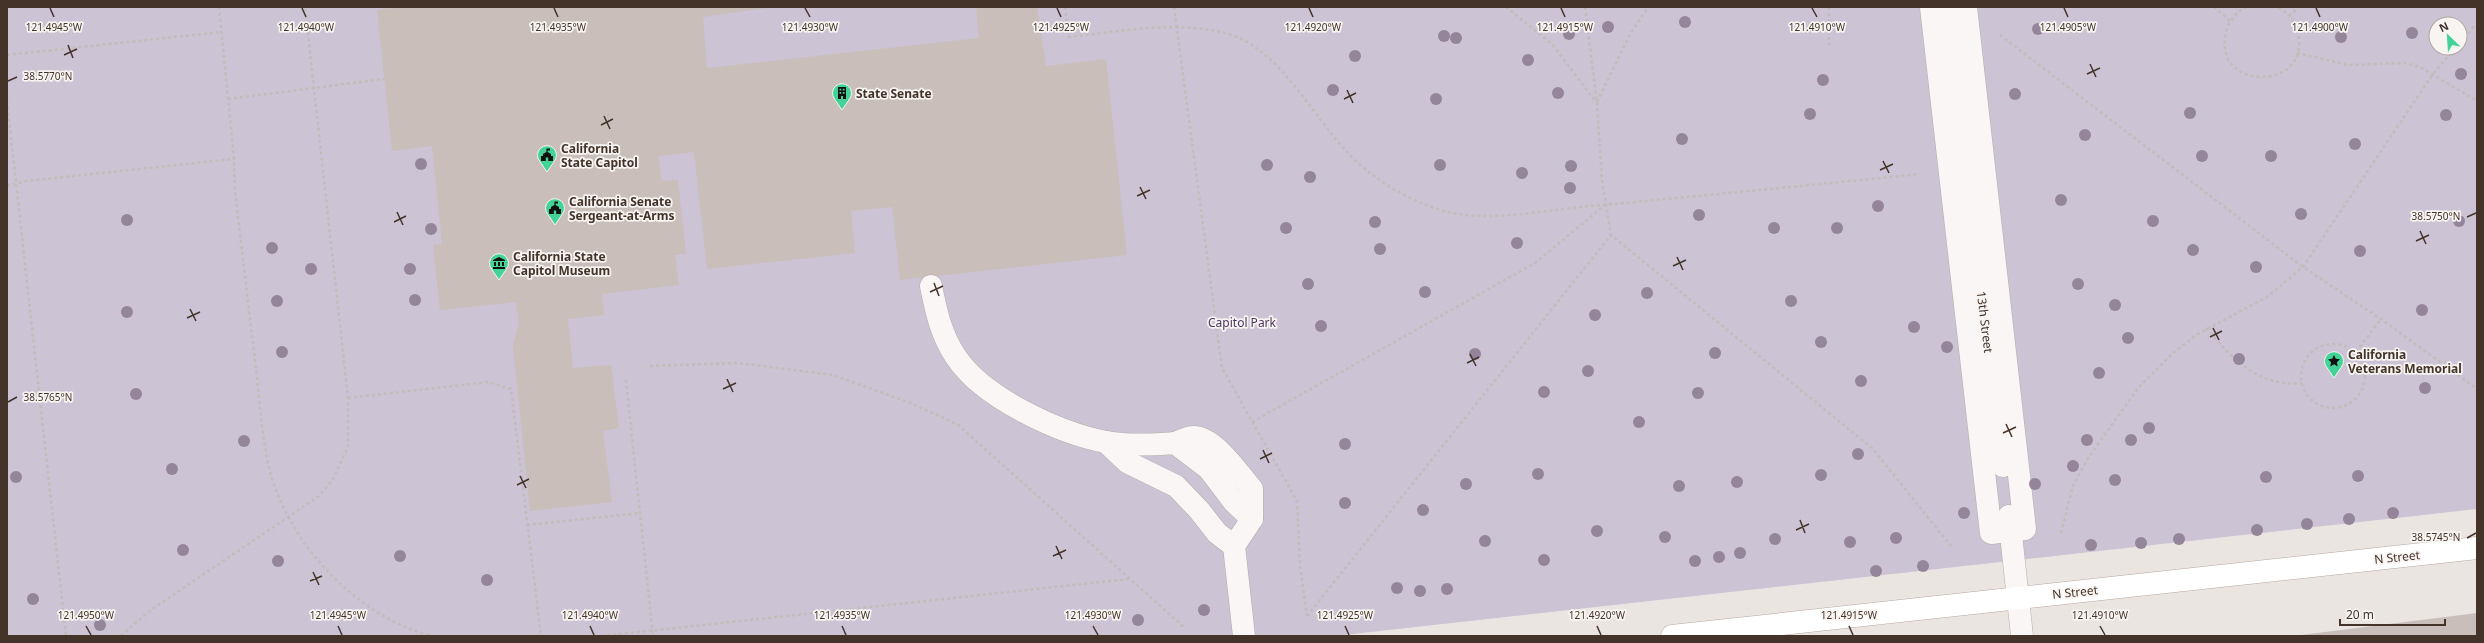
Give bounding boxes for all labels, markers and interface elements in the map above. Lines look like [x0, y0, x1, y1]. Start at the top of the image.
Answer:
north arrow [2428, 16, 2468, 56]
text: N [2436, 18, 2451, 35]
text: 121.4945°W [26, 20, 83, 34]
text: 121.4940°W [278, 20, 335, 34]
text: 121.4935°W [530, 20, 587, 34]
text: 121.4930°W [782, 20, 839, 34]
text: 121.4925°W [1033, 20, 1090, 34]
text: 121.4920°W [1285, 20, 1342, 34]
text: 121.4915°W [1537, 20, 1594, 34]
text: 121.4910°W [1789, 20, 1846, 34]
text: 121.4905°W [2040, 20, 2097, 34]
text: 121.4900°W [2292, 20, 2349, 34]
text: 38.5770°N [24, 69, 72, 83]
building icon: State Senate [831, 82, 853, 110]
place label: State Senate [856, 85, 932, 102]
place label: California State Capitol [561, 140, 638, 171]
public building icon: California State Capitol [536, 144, 558, 172]
place label: California Senate Sergeant-at-Arms [569, 193, 674, 224]
public building icon: California Senate Sergeant-at-Arms [544, 197, 566, 225]
text: 38.5750°N [2412, 209, 2460, 223]
place label: California State Capitol Museum [513, 248, 610, 279]
museum icon: California State Capitol Museum [488, 252, 510, 280]
street label: 13th Street [1973, 290, 1997, 355]
park label: Capitol Park [1208, 314, 1277, 331]
place label: California Veterans Memorial [2348, 346, 2462, 377]
place icon: California Veterans Memorial [2323, 350, 2345, 378]
text: 38.5765°N [24, 390, 72, 404]
text: 38.5745°N [2412, 530, 2460, 544]
street label: N Street [2373, 546, 2421, 568]
street label: N Street [2051, 581, 2099, 603]
scale bar [2340, 601, 2445, 627]
text: 20 m [2346, 606, 2374, 623]
text: 121.4950°W [58, 608, 115, 622]
text: 121.4945°W [310, 608, 367, 622]
text: 121.4940°W [562, 608, 619, 622]
text: 121.4935°W [814, 608, 871, 622]
text: 121.4930°W [1065, 608, 1122, 622]
text: 121.4925°W [1317, 608, 1374, 622]
text: 121.4920°W [1569, 608, 1626, 622]
text: 121.4915°W [1821, 608, 1878, 622]
text: 121.4910°W [2072, 608, 2129, 622]

